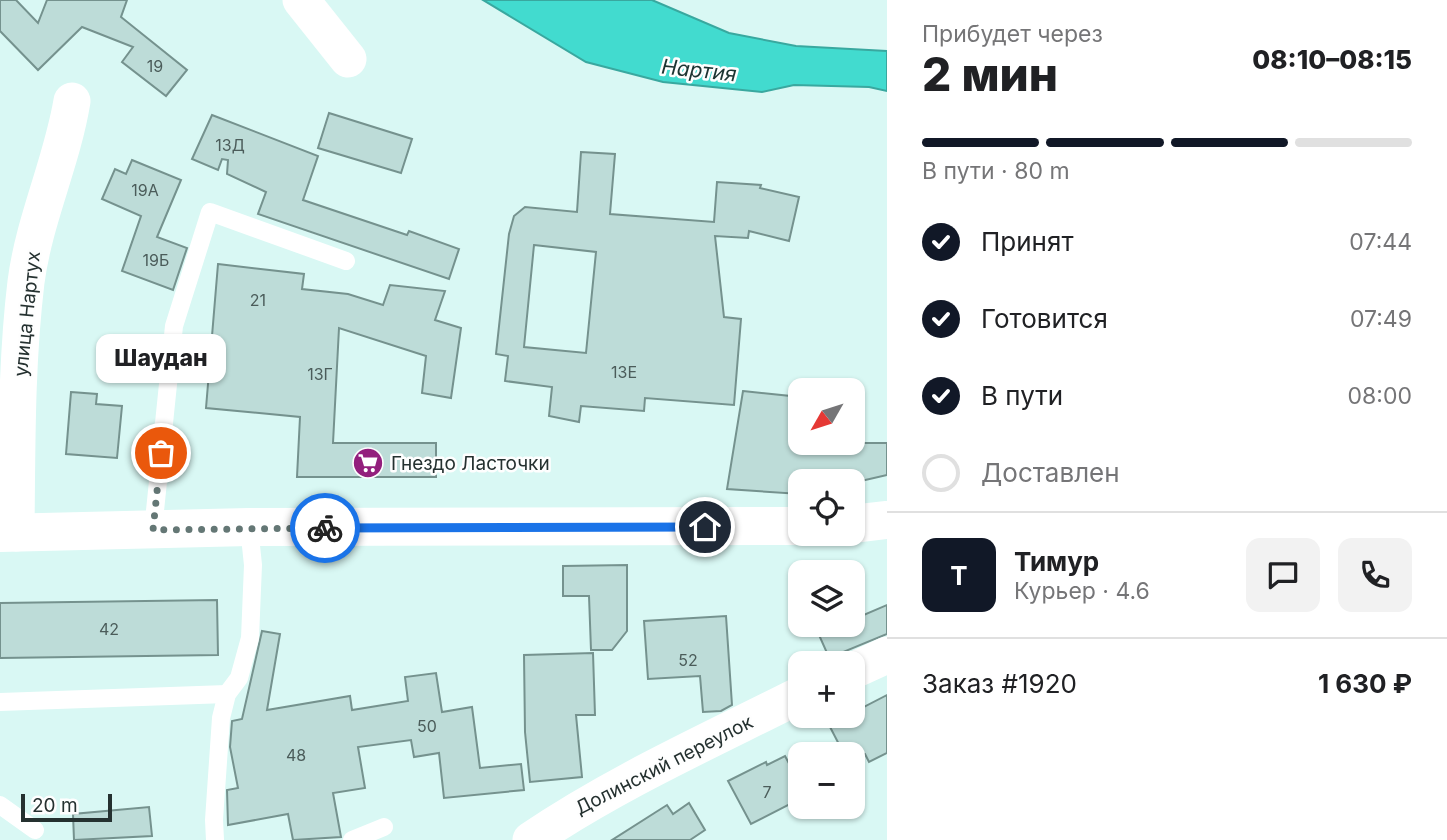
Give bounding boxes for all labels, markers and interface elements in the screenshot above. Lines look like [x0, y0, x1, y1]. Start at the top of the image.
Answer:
text: Прибудет через [922, 20, 1103, 48]
text: 08:10–08:15 [1252, 44, 1412, 75]
text: 2 мин [922, 46, 1058, 102]
water label: Нартия [660, 54, 738, 86]
house number: 19 [147, 56, 163, 76]
house number: 13Д [215, 135, 245, 155]
text: В пути · 80 m [922, 157, 1070, 185]
house number: 19А [131, 180, 159, 200]
icon: check [922, 223, 960, 261]
text: Принят [981, 226, 1074, 257]
text: 07:44 [1349, 228, 1412, 256]
street label: улица Нартух [9, 250, 45, 378]
house number: 19Б [143, 250, 169, 270]
house number: 21 [250, 290, 266, 310]
icon: check [922, 300, 960, 338]
text: Готовится [981, 303, 1108, 334]
text: 07:49 [1350, 305, 1412, 333]
callout: Шаудан [96, 334, 226, 383]
text: Шаудан [114, 344, 208, 372]
house number: 13Е [611, 362, 637, 382]
house number: 13Г [307, 364, 333, 384]
icon: check [922, 377, 960, 415]
north arrow [788, 378, 864, 455]
map controls [788, 378, 865, 819]
text: В пути [981, 380, 1063, 411]
text: 08:00 [1348, 382, 1412, 410]
pin [131, 423, 191, 483]
icon: bag [142, 434, 180, 472]
supermarket icon: Гнездо Ласточки [351, 446, 385, 480]
place label: Гнездо Ласточки [391, 452, 550, 475]
text: Доставлен [981, 457, 1120, 488]
button: locate [788, 469, 865, 546]
courier [290, 493, 360, 563]
pin [675, 497, 735, 557]
icon: home [686, 508, 724, 546]
icon: bike [306, 509, 344, 547]
button: chat [1246, 538, 1320, 612]
button: phone [1338, 538, 1412, 612]
text: Тимур [1014, 546, 1099, 577]
button: layers [788, 560, 865, 637]
text: Т [950, 560, 968, 591]
text: Курьер · 4.6 [1014, 577, 1150, 605]
house number: 42 [99, 619, 119, 639]
house number: 52 [678, 650, 698, 670]
button: + [788, 651, 865, 728]
text: Заказ #1920 [922, 668, 1077, 699]
text: 1 630 ₽ [1318, 668, 1412, 699]
street label: Долинский переулок [571, 710, 757, 820]
house number: 50 [417, 716, 437, 736]
button: − [788, 742, 865, 819]
house number: 48 [286, 745, 306, 765]
house number: 7 [762, 782, 772, 802]
scale bar [21, 791, 112, 823]
text: 20 m [32, 794, 78, 817]

